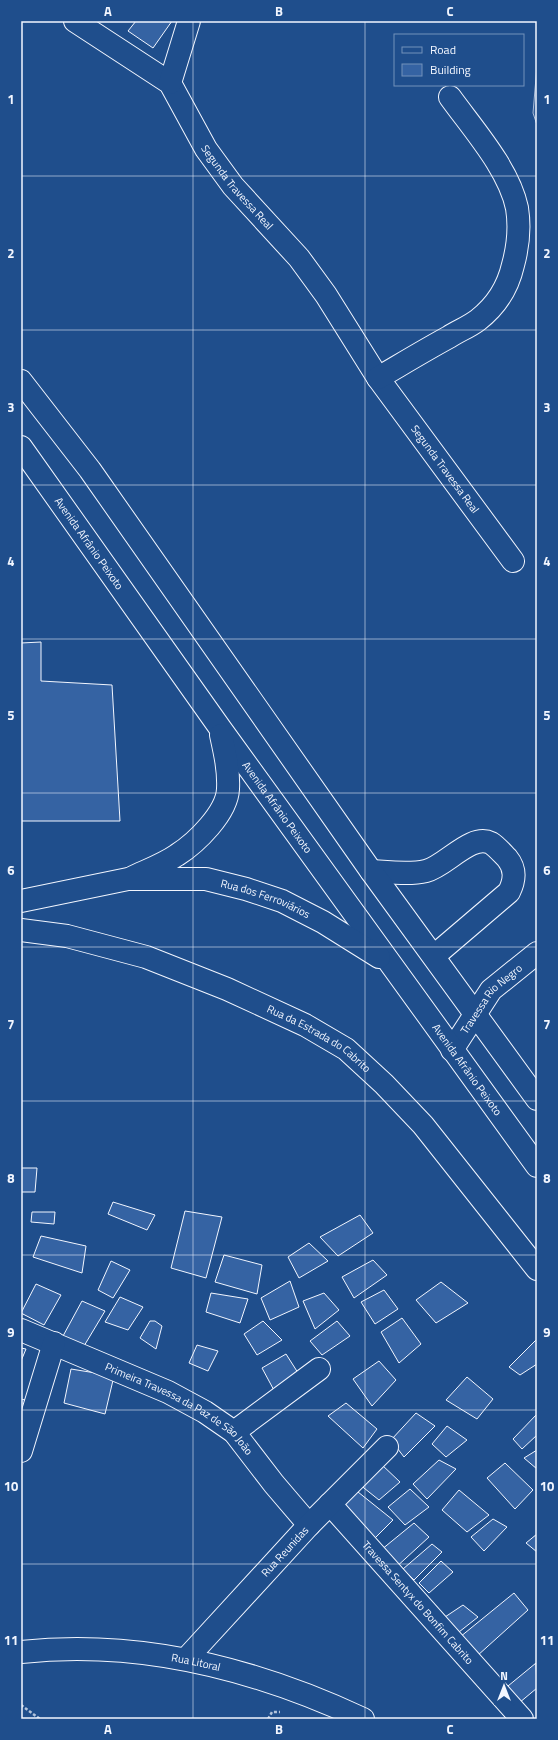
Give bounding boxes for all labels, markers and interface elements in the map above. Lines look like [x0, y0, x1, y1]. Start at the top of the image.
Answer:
text: A [104, 1, 112, 21]
text: B [275, 1, 283, 21]
text: C [446, 1, 454, 21]
legend [394, 34, 524, 86]
text: Road [430, 40, 456, 59]
text: Building [430, 60, 471, 79]
text: 1 [7, 89, 15, 109]
text: 1 [543, 89, 551, 109]
street label: Segunda Travessa Real [197, 142, 277, 233]
text: 2 [7, 243, 15, 263]
text: 2 [543, 243, 551, 263]
text: 3 [7, 397, 15, 417]
text: 3 [543, 397, 551, 417]
street label: Segunda Travessa Real [407, 422, 483, 517]
street label: Avenida Afrânio Peixoto [51, 494, 128, 593]
text: 4 [7, 551, 15, 571]
text: 4 [543, 551, 551, 571]
text: 5 [7, 705, 15, 725]
text: 5 [543, 705, 551, 725]
street label: Avenida Afrânio Peixoto [239, 758, 316, 857]
text: 6 [7, 860, 15, 880]
text: 6 [543, 860, 551, 880]
street label: Rua dos Ferroviários [219, 875, 313, 922]
street label: Travessa Rio Negro [457, 960, 526, 1037]
street label: Rua da Estrada do Cabrito [264, 1001, 375, 1076]
text: 7 [7, 1014, 15, 1034]
text: 7 [543, 1014, 551, 1034]
street label: Avenida Afrânio Peixoto [428, 1020, 506, 1119]
text: 8 [7, 1168, 15, 1188]
text: 8 [543, 1168, 551, 1188]
text: 9 [7, 1322, 15, 1342]
text: 9 [543, 1322, 551, 1342]
street label: Primeira Travessa da Paz de São João [103, 1358, 257, 1458]
text: 10 [4, 1476, 18, 1496]
text: 10 [540, 1476, 554, 1496]
street label: Rua Reunidas [257, 1523, 312, 1580]
street label: Travessa Sentyx do Bonfim Cabrito [358, 1537, 477, 1668]
text: 11 [4, 1630, 18, 1650]
text: 11 [540, 1630, 554, 1650]
street label: Rua Litoral [170, 1649, 222, 1675]
north arrow [484, 1666, 524, 1706]
text: N [500, 1668, 508, 1684]
text: A [104, 1719, 112, 1739]
text: B [275, 1719, 283, 1739]
text: C [446, 1719, 454, 1739]

